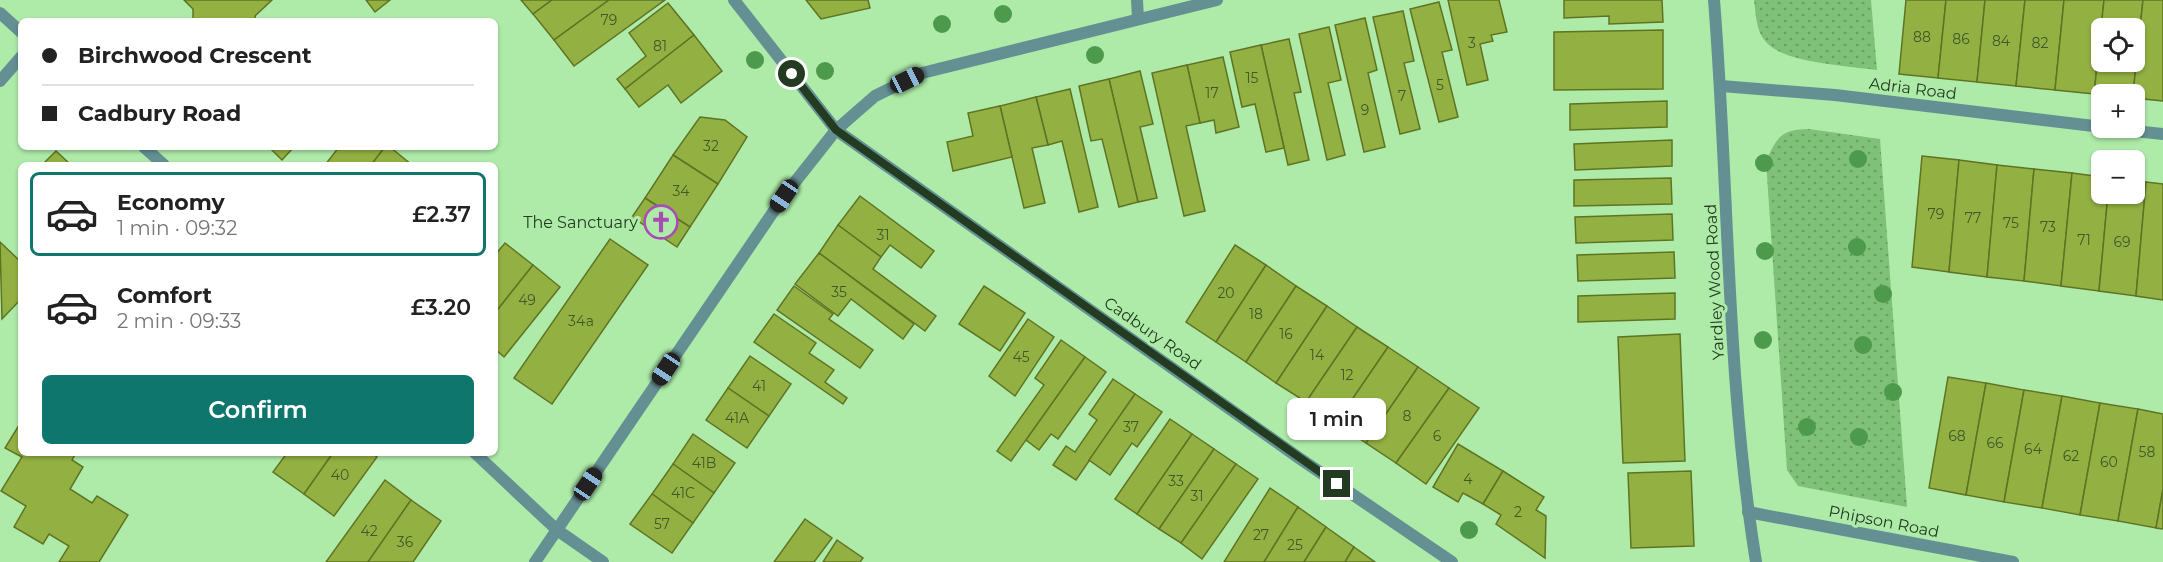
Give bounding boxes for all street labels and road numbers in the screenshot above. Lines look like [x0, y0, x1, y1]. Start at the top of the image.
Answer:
street label: Adria Road [1868, 74, 1958, 103]
street label: Yardley Wood Road [1701, 203, 1728, 360]
street label: Cadbury Road [1101, 293, 1205, 374]
street label: Phipson Road [1827, 501, 1941, 542]

